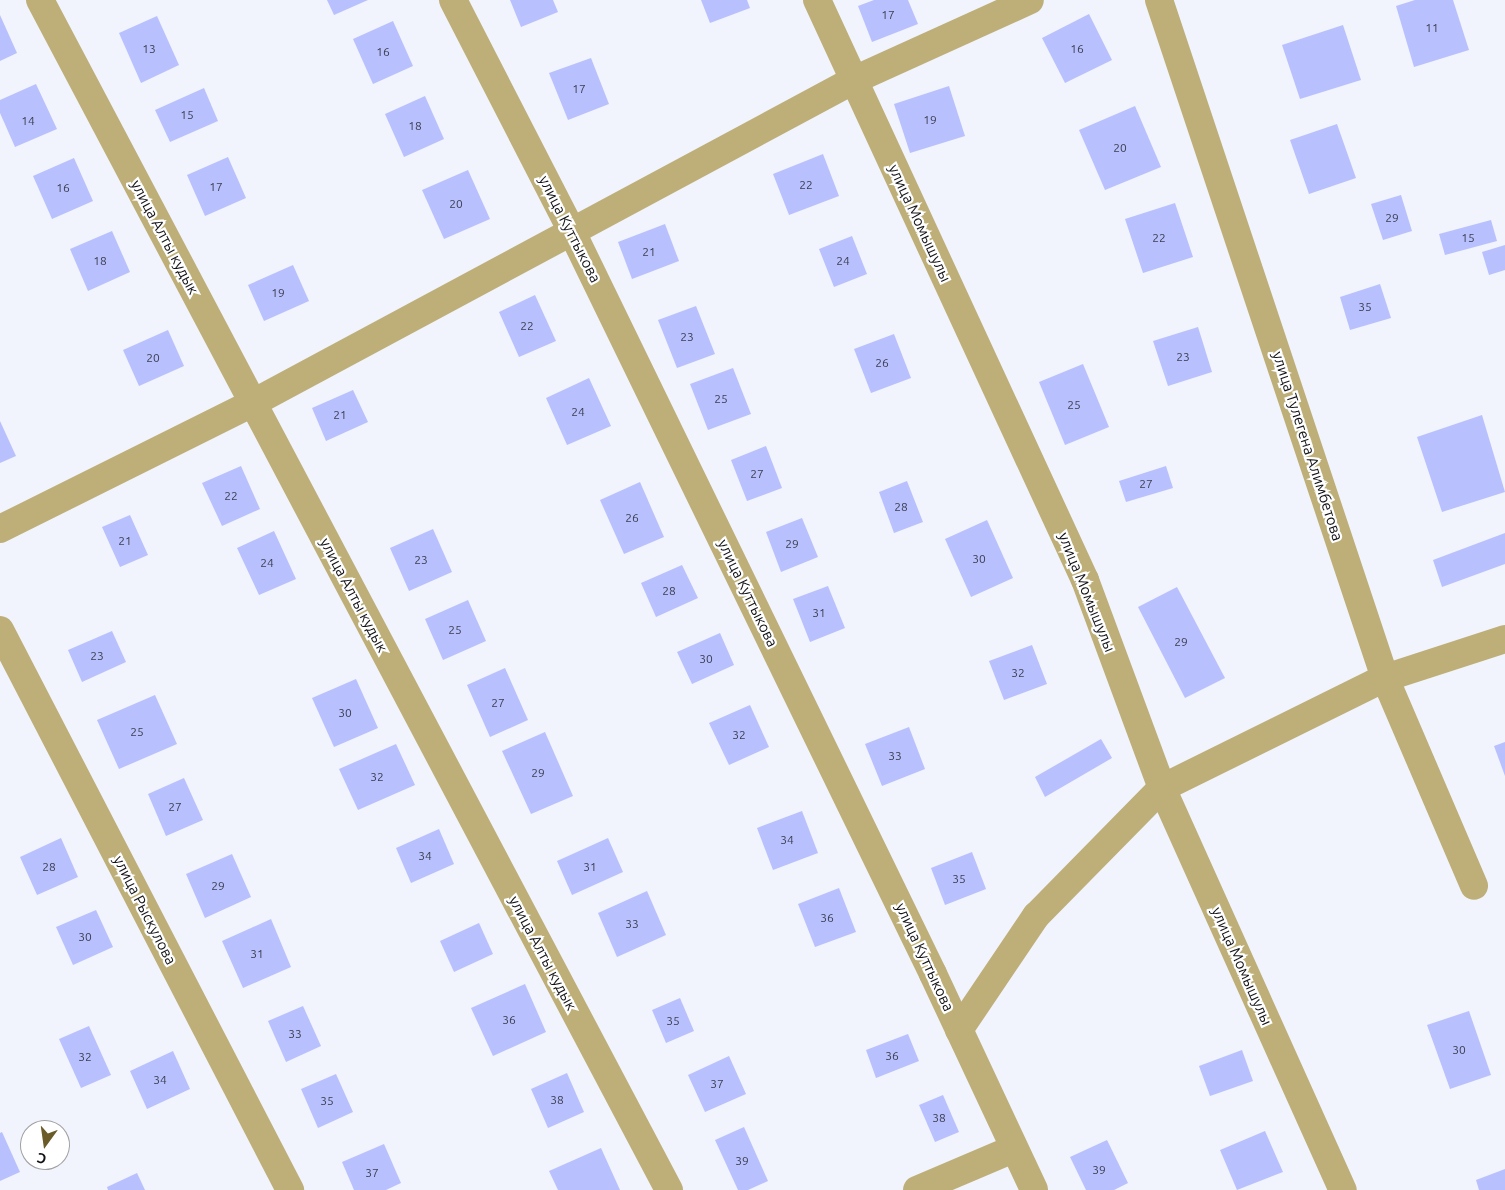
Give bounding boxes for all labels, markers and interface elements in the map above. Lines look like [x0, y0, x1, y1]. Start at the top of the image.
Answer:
house number: 17 [881, 8, 895, 22]
house number: 11 [1425, 21, 1439, 35]
house number: 13 [142, 42, 156, 56]
house number: 16 [1070, 42, 1084, 56]
house number: 16 [376, 45, 390, 59]
house number: 17 [572, 82, 586, 96]
house number: 15 [180, 108, 194, 122]
house number: 19 [923, 113, 937, 127]
house number: 14 [21, 114, 35, 128]
house number: 18 [408, 119, 422, 133]
house number: 20 [1113, 141, 1127, 155]
street label: улица Момышулы [885, 161, 955, 285]
street label: улица Куттыкова [535, 173, 605, 285]
street label: улица Алты кудык [127, 177, 203, 297]
house number: 22 [799, 178, 813, 192]
house number: 17 [209, 180, 223, 194]
house number: 16 [56, 181, 70, 195]
house number: 20 [449, 197, 463, 211]
house number: 29 [1385, 211, 1399, 225]
house number: 22 [1152, 231, 1166, 245]
house number: 15 [1461, 231, 1475, 245]
house number: 21 [642, 245, 656, 259]
house number: 18 [93, 254, 107, 268]
house number: 24 [836, 254, 850, 268]
house number: 19 [271, 286, 285, 300]
house number: 35 [1358, 300, 1372, 314]
house number: 22 [520, 319, 534, 333]
house number: 23 [680, 330, 694, 344]
street label: улица Тулегена Алимбетова [1269, 349, 1347, 543]
house number: 23 [1176, 350, 1190, 364]
house number: 20 [146, 351, 160, 365]
house number: 26 [875, 356, 889, 370]
house number: 25 [714, 392, 728, 406]
house number: 25 [1067, 398, 1081, 412]
house number: 24 [571, 405, 585, 419]
house number: 21 [333, 408, 347, 422]
house number: 27 [750, 467, 764, 481]
house number: 27 [1139, 477, 1153, 491]
house number: 22 [224, 489, 238, 503]
house number: 28 [894, 500, 908, 514]
house number: 26 [625, 511, 639, 525]
street label: улица Момышулы [1055, 530, 1119, 654]
house number: 21 [118, 534, 132, 548]
street label: улица Алты кудык [316, 535, 392, 655]
street label: улица Куттыкова [714, 536, 782, 650]
house number: 29 [785, 537, 799, 551]
house number: 30 [972, 552, 986, 566]
house number: 23 [414, 553, 428, 567]
house number: 24 [260, 556, 274, 570]
house number: 28 [662, 584, 676, 598]
house number: 31 [812, 606, 826, 620]
house number: 25 [448, 623, 462, 637]
house number: 29 [1174, 635, 1188, 649]
house number: 23 [90, 649, 104, 663]
house number: 30 [699, 652, 713, 666]
house number: 32 [1011, 666, 1025, 680]
house number: 27 [491, 696, 505, 710]
house number: 30 [338, 706, 352, 720]
house number: 25 [130, 725, 144, 739]
house number: 32 [732, 728, 746, 742]
house number: 33 [888, 749, 902, 763]
house number: 29 [531, 766, 545, 780]
house number: 32 [370, 770, 384, 784]
house number: 27 [168, 800, 182, 814]
house number: 34 [780, 833, 794, 847]
house number: 34 [418, 849, 432, 863]
street label: улица Рыскулова [110, 853, 180, 967]
house number: 28 [42, 860, 56, 874]
house number: 31 [583, 860, 597, 874]
house number: 35 [952, 872, 966, 886]
house number: 29 [211, 879, 225, 893]
street label: улица Алты кудык [505, 893, 581, 1013]
street label: улица Куттыкова [892, 900, 958, 1014]
street label: улица Момышулы [1208, 904, 1276, 1028]
house number: 36 [820, 911, 834, 925]
house number: 33 [625, 917, 639, 931]
house number: 30 [78, 930, 92, 944]
house number: 31 [250, 947, 264, 961]
house number: 36 [502, 1013, 516, 1027]
house number: 35 [666, 1014, 680, 1028]
house number: 33 [288, 1027, 302, 1041]
house number: 30 [1452, 1043, 1466, 1057]
house number: 36 [885, 1049, 899, 1063]
house number: 32 [78, 1050, 92, 1064]
house number: 34 [153, 1073, 167, 1087]
house number: 37 [710, 1077, 724, 1091]
house number: 38 [550, 1093, 564, 1107]
house number: 35 [320, 1094, 334, 1108]
house number: 38 [932, 1111, 946, 1125]
north arrow [20, 1120, 70, 1170]
text: С [35, 1150, 48, 1167]
house number: 39 [735, 1154, 749, 1168]
house number: 39 [1092, 1163, 1106, 1177]
house number: 37 [365, 1166, 379, 1180]

